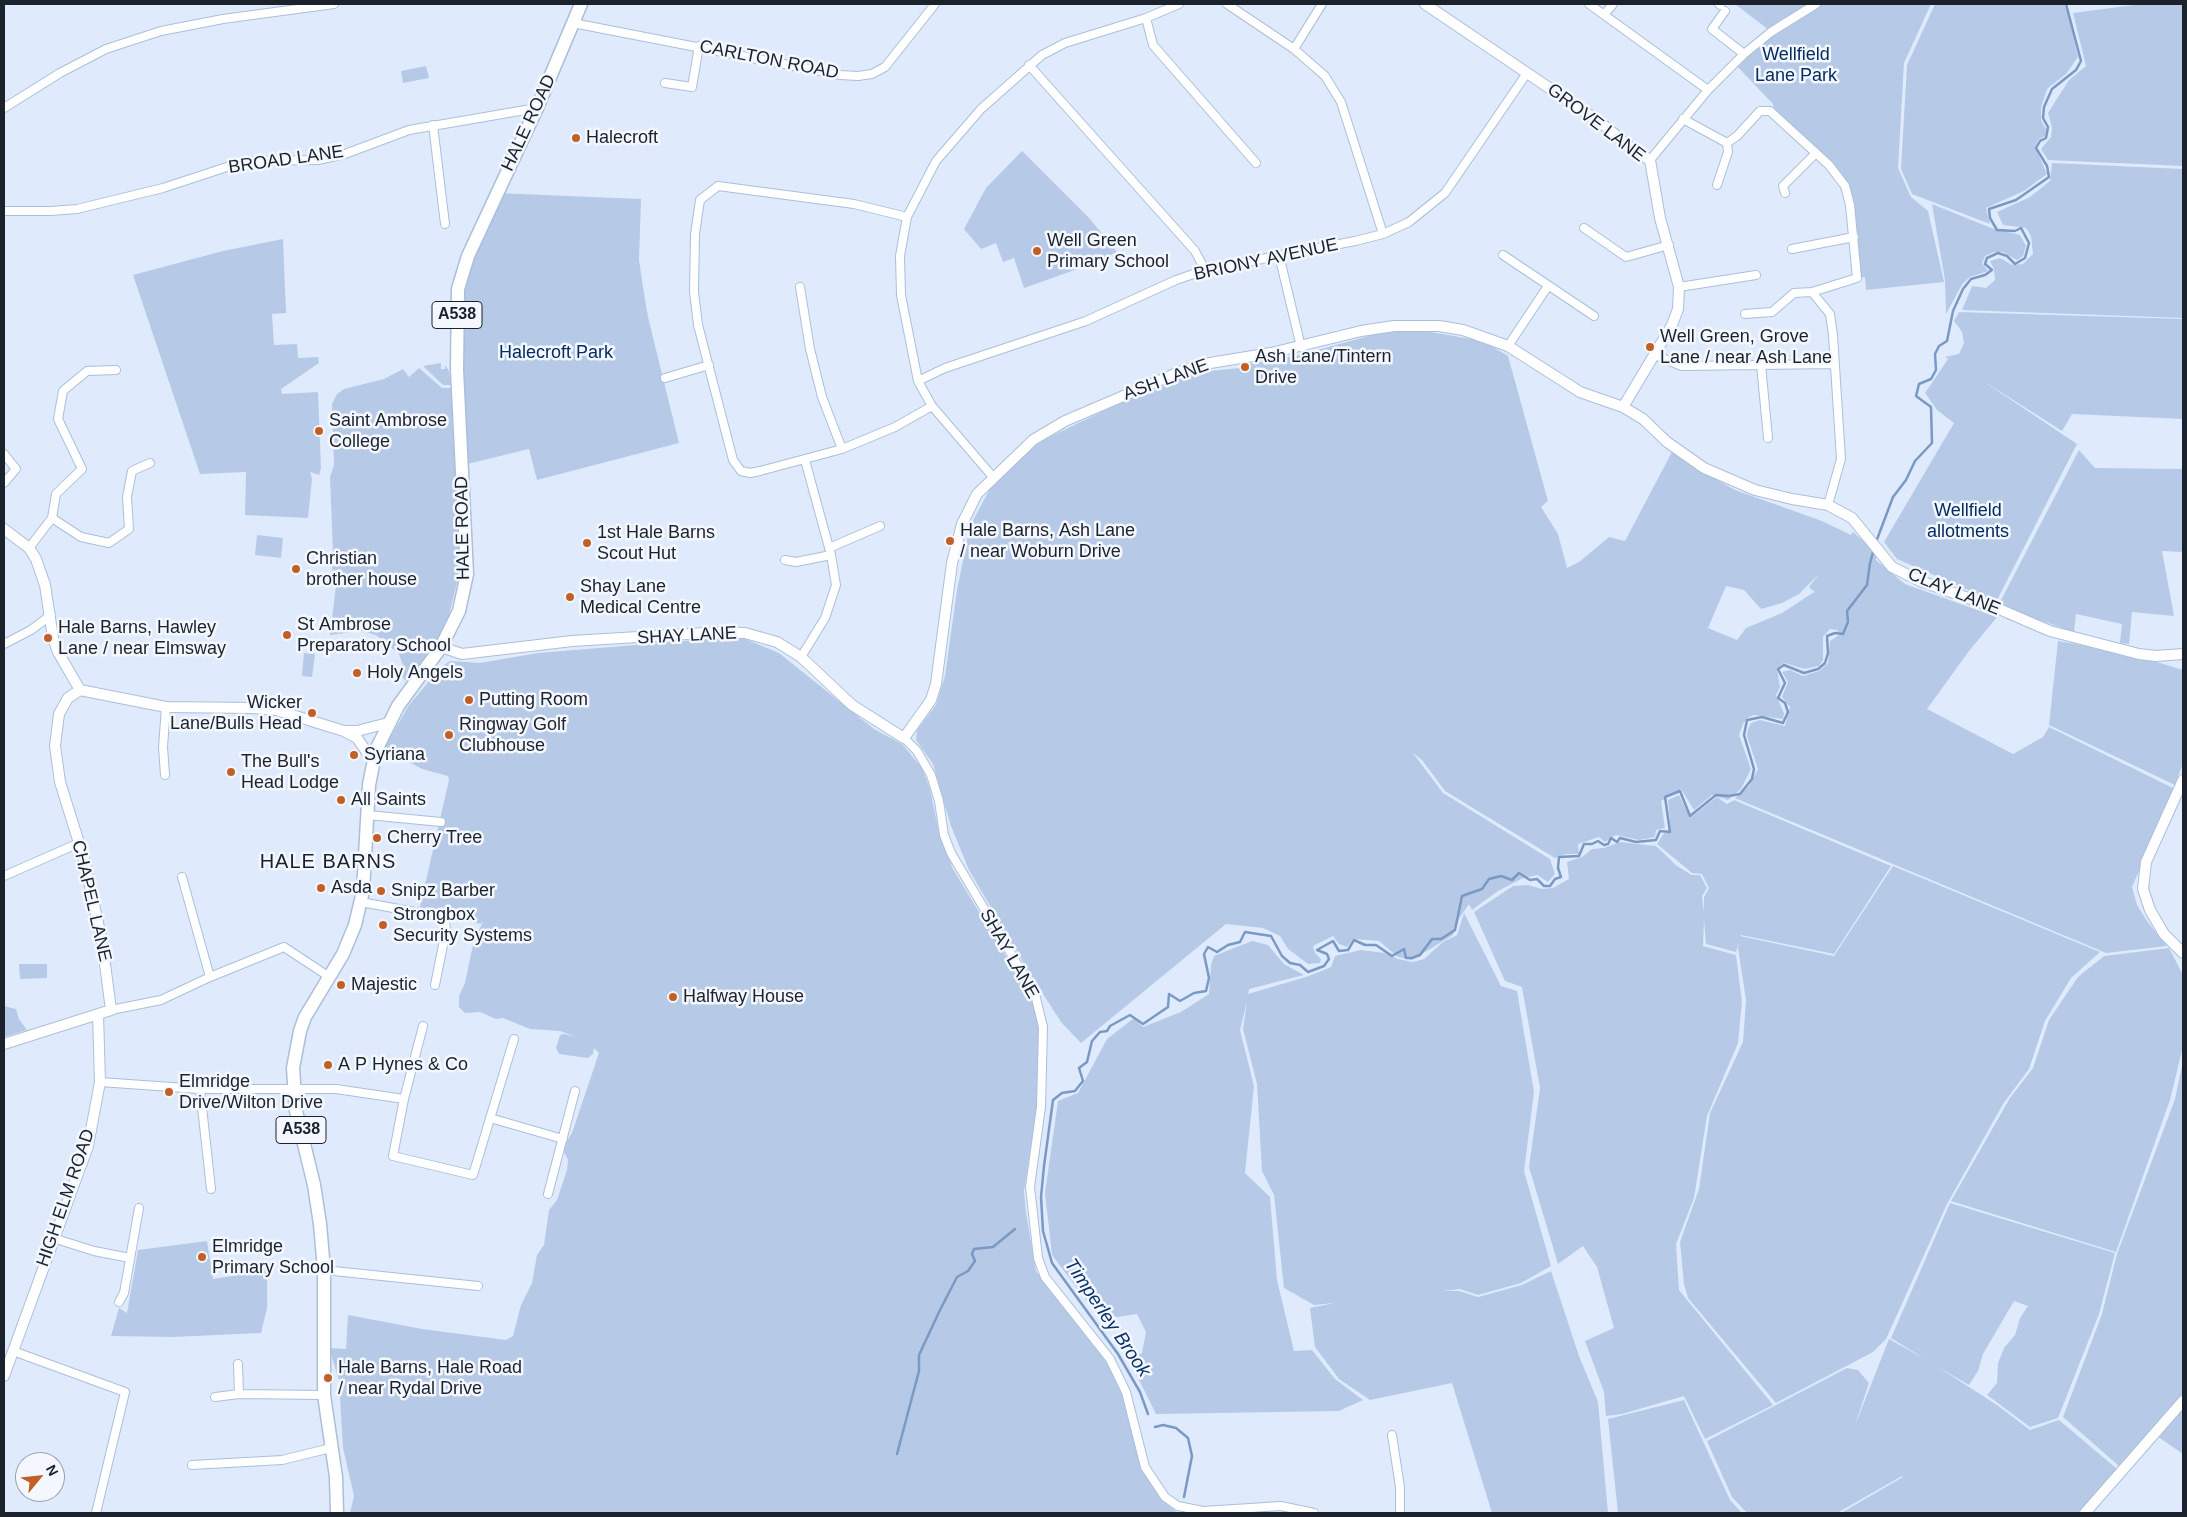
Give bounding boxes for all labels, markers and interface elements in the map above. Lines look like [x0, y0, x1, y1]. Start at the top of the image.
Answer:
street label: CARLTON ROAD [698, 36, 840, 84]
park label: Wellfield Lane Park [1755, 44, 1837, 86]
street label: HALE ROAD [497, 71, 561, 175]
street label: GROVE LANE [1543, 79, 1649, 167]
place label: Halecroft [586, 127, 658, 149]
marker: Halecroft [570, 132, 582, 144]
street label: BROAD LANE [227, 141, 345, 179]
place label: Well Green Primary School [1047, 230, 1169, 272]
street label: BRIONY AVENUE [1192, 234, 1340, 286]
marker: Well Green Primary School [1031, 245, 1043, 257]
road number: A538 [432, 302, 482, 328]
place label: Well Green, Grove Lane / near Ash Lane [1660, 326, 1832, 368]
marker: Well Green, Grove Lane / near Ash Lane [1644, 341, 1656, 353]
park label: Halecroft Park [499, 342, 613, 364]
place label: Ash Lane/Tintern Drive [1255, 346, 1391, 388]
street label: ASH LANE [1120, 355, 1212, 405]
marker: Ash Lane/Tintern Drive [1239, 361, 1251, 373]
place label: Saint Ambrose College [329, 410, 447, 452]
marker: Saint Ambrose College [313, 425, 325, 437]
street label: HALE ROAD [451, 476, 475, 580]
park label: Wellfield allotments [1927, 500, 2009, 542]
place label: Hale Barns, Ash Lane / near Woburn Drive [960, 520, 1135, 562]
place label: 1st Hale Barns Scout Hut [597, 522, 715, 564]
marker: Hale Barns, Ash Lane / near Woburn Drive [944, 535, 956, 547]
marker: 1st Hale Barns Scout Hut [581, 537, 593, 549]
place label: Christian brother house [306, 548, 417, 590]
marker: Christian brother house [290, 563, 302, 575]
street label: CLAY LANE [1905, 564, 2003, 620]
place label: Shay Lane Medical Centre [580, 576, 701, 618]
marker: Shay Lane Medical Centre [564, 591, 576, 603]
place label: St Ambrose Preparatory School [297, 614, 451, 656]
place label: Hale Barns, Hawley Lane / near Elmsway [58, 617, 226, 660]
street label: SHAY LANE [637, 623, 737, 649]
marker: St Ambrose Preparatory School [281, 629, 293, 641]
marker: Hale Barns, Hawley Lane / near Elmsway [42, 632, 54, 644]
place label: Holy Angels [367, 662, 463, 684]
marker: Holy Angels [351, 667, 363, 679]
place label: Putting Room [479, 689, 588, 711]
place label: Wicker Lane/Bulls Head [170, 692, 302, 734]
marker: Putting Room [463, 694, 475, 706]
marker: Wicker Lane/Bulls Head [306, 707, 318, 719]
place label: Ringway Golf Clubhouse [459, 714, 566, 756]
marker: Ringway Golf Clubhouse [443, 729, 455, 741]
place label: Syriana [364, 744, 425, 766]
marker: Syriana [348, 749, 360, 761]
place label: The Bull's Head Lodge [241, 751, 339, 794]
marker: The Bull's Head Lodge [225, 766, 237, 778]
place label: All Saints [351, 789, 426, 811]
marker: All Saints [335, 794, 347, 806]
place label: Cherry Tree [387, 827, 482, 849]
marker: Cherry Tree [371, 832, 383, 844]
street label: CHAPEL LANE [67, 838, 115, 964]
district label: HALE BARNS [258, 850, 398, 874]
place label: Asda [331, 877, 372, 899]
place label: Snipz Barber [391, 880, 495, 902]
marker: Asda [315, 882, 327, 894]
marker: Snipz Barber [375, 885, 387, 897]
place label: Strongbox Security Systems [393, 904, 532, 946]
street label: SHAY LANE [975, 905, 1043, 1003]
marker: Strongbox Security Systems [377, 919, 389, 931]
place label: Majestic [351, 974, 417, 996]
marker: Majestic [335, 979, 347, 991]
place label: Halfway House [683, 986, 804, 1008]
marker: Halfway House [667, 991, 679, 1003]
place label: A P Hynes & Co [338, 1054, 468, 1076]
marker: A P Hynes & Co [322, 1059, 334, 1071]
place label: Elmridge Drive/Wilton Drive [179, 1071, 323, 1114]
marker: Elmridge Drive/Wilton Drive [163, 1086, 175, 1098]
road number: A538 [276, 1116, 326, 1144]
street label: HIGH ELM ROAD [32, 1126, 100, 1270]
place label: Elmridge Primary School [212, 1236, 334, 1278]
marker: Elmridge Primary School [196, 1251, 208, 1263]
water label: Timperley Brook [1059, 1254, 1155, 1382]
place label: Hale Barns, Hale Road / near Rydal Drive [338, 1357, 522, 1400]
marker: Hale Barns, Hale Road / near Rydal Drive [322, 1372, 334, 1384]
north arrow [15, 1452, 65, 1502]
text: N [43, 1462, 62, 1479]

